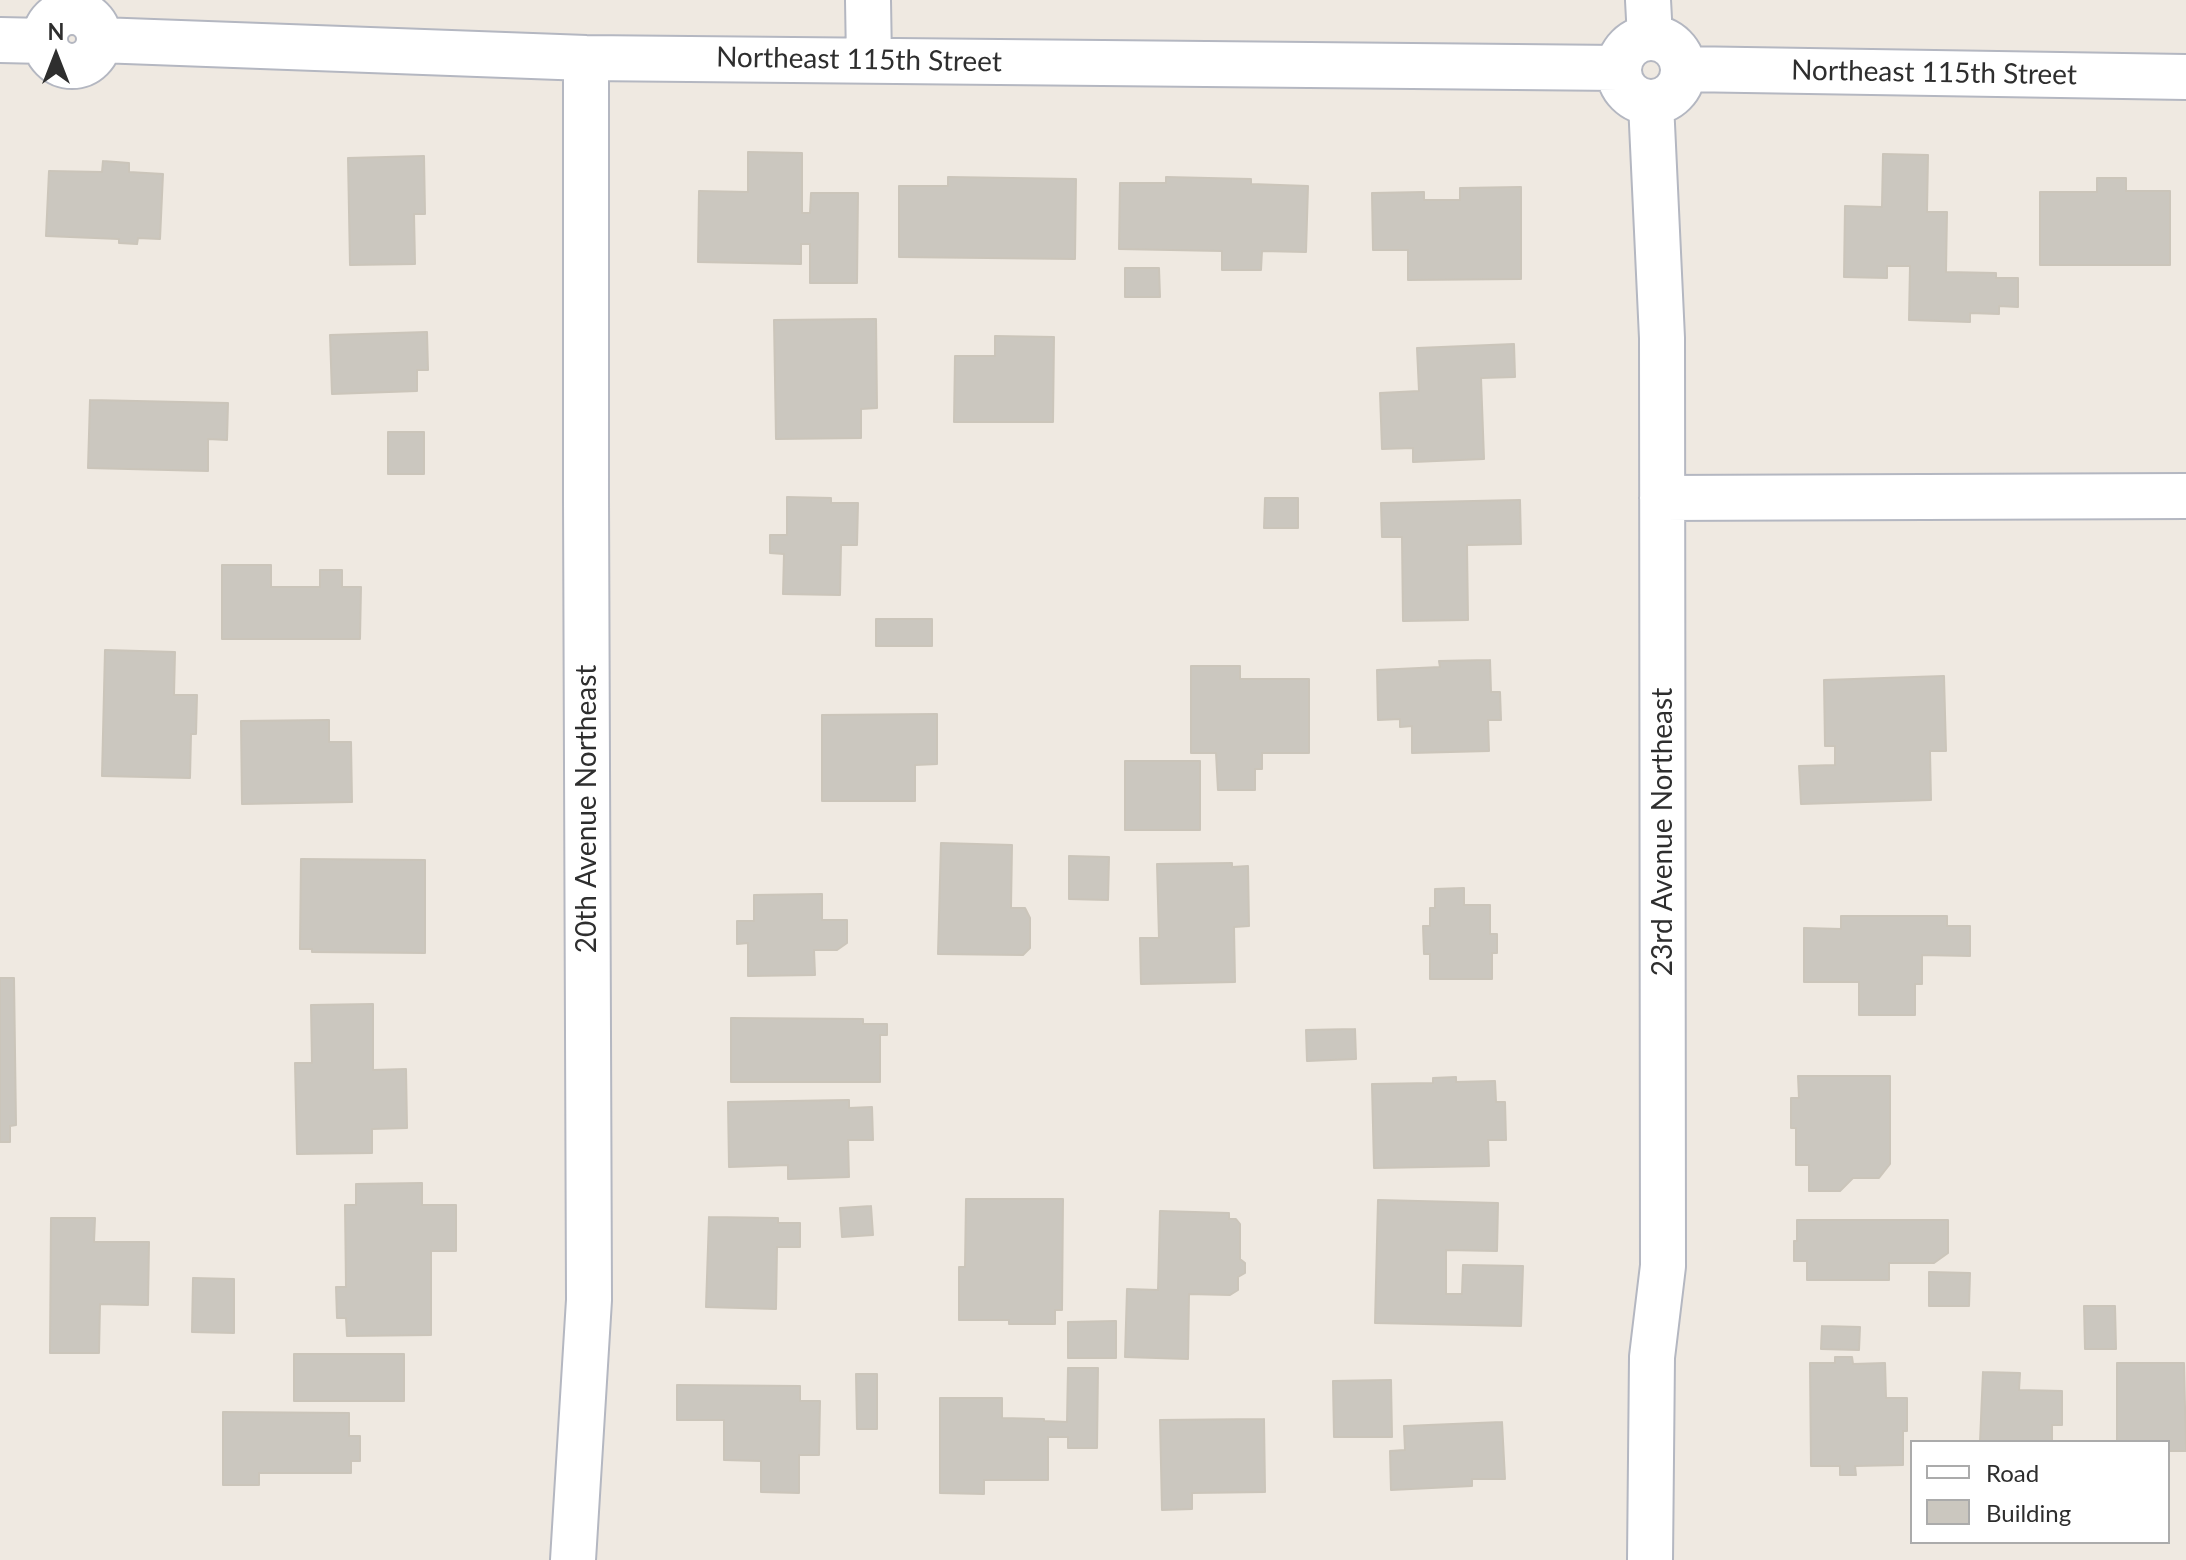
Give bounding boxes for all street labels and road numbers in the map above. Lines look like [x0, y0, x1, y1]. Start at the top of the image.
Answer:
street label: Northeast 115th Street [716, 41, 1002, 79]
street label: Northeast 115th Street [1791, 54, 2077, 92]
street label: 20th Avenue Northeast [570, 665, 604, 953]
street label: 23rd Avenue Northeast [1646, 688, 1680, 976]

